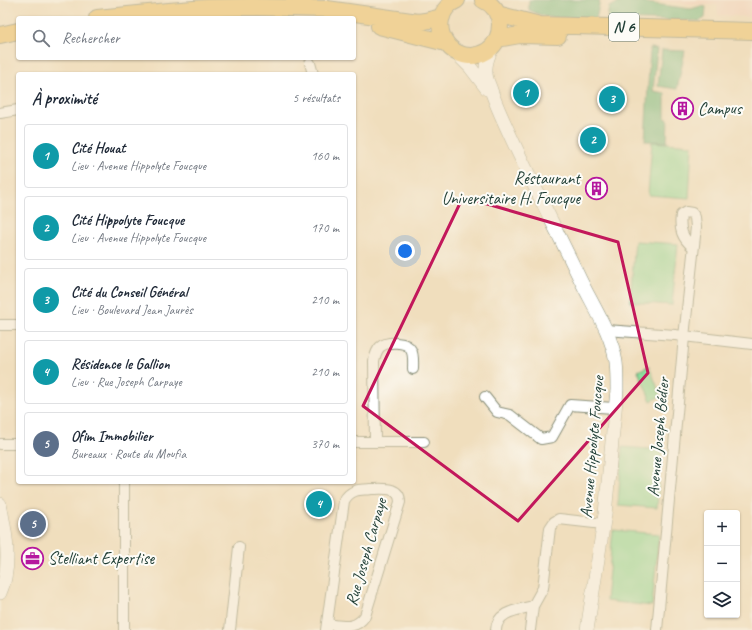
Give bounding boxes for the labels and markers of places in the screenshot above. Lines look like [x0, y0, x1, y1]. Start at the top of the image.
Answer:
pin: 1 [513, 78, 539, 108]
pin: 3 [599, 84, 625, 114]
building icon: Campus [669, 95, 695, 121]
place label: Campus [698, 98, 744, 119]
pin: 2 [580, 125, 606, 155]
place label: Réstaurant Universitaire H. Foucque [442, 168, 582, 209]
building icon: Réstaurant Universitaire H. Foucque [583, 175, 609, 201]
pin: 4 [306, 489, 332, 519]
pin: 5 [20, 509, 46, 539]
office icon: Stelliant Expertise [20, 545, 46, 571]
place label: Stelliant Expertise [48, 548, 156, 569]

